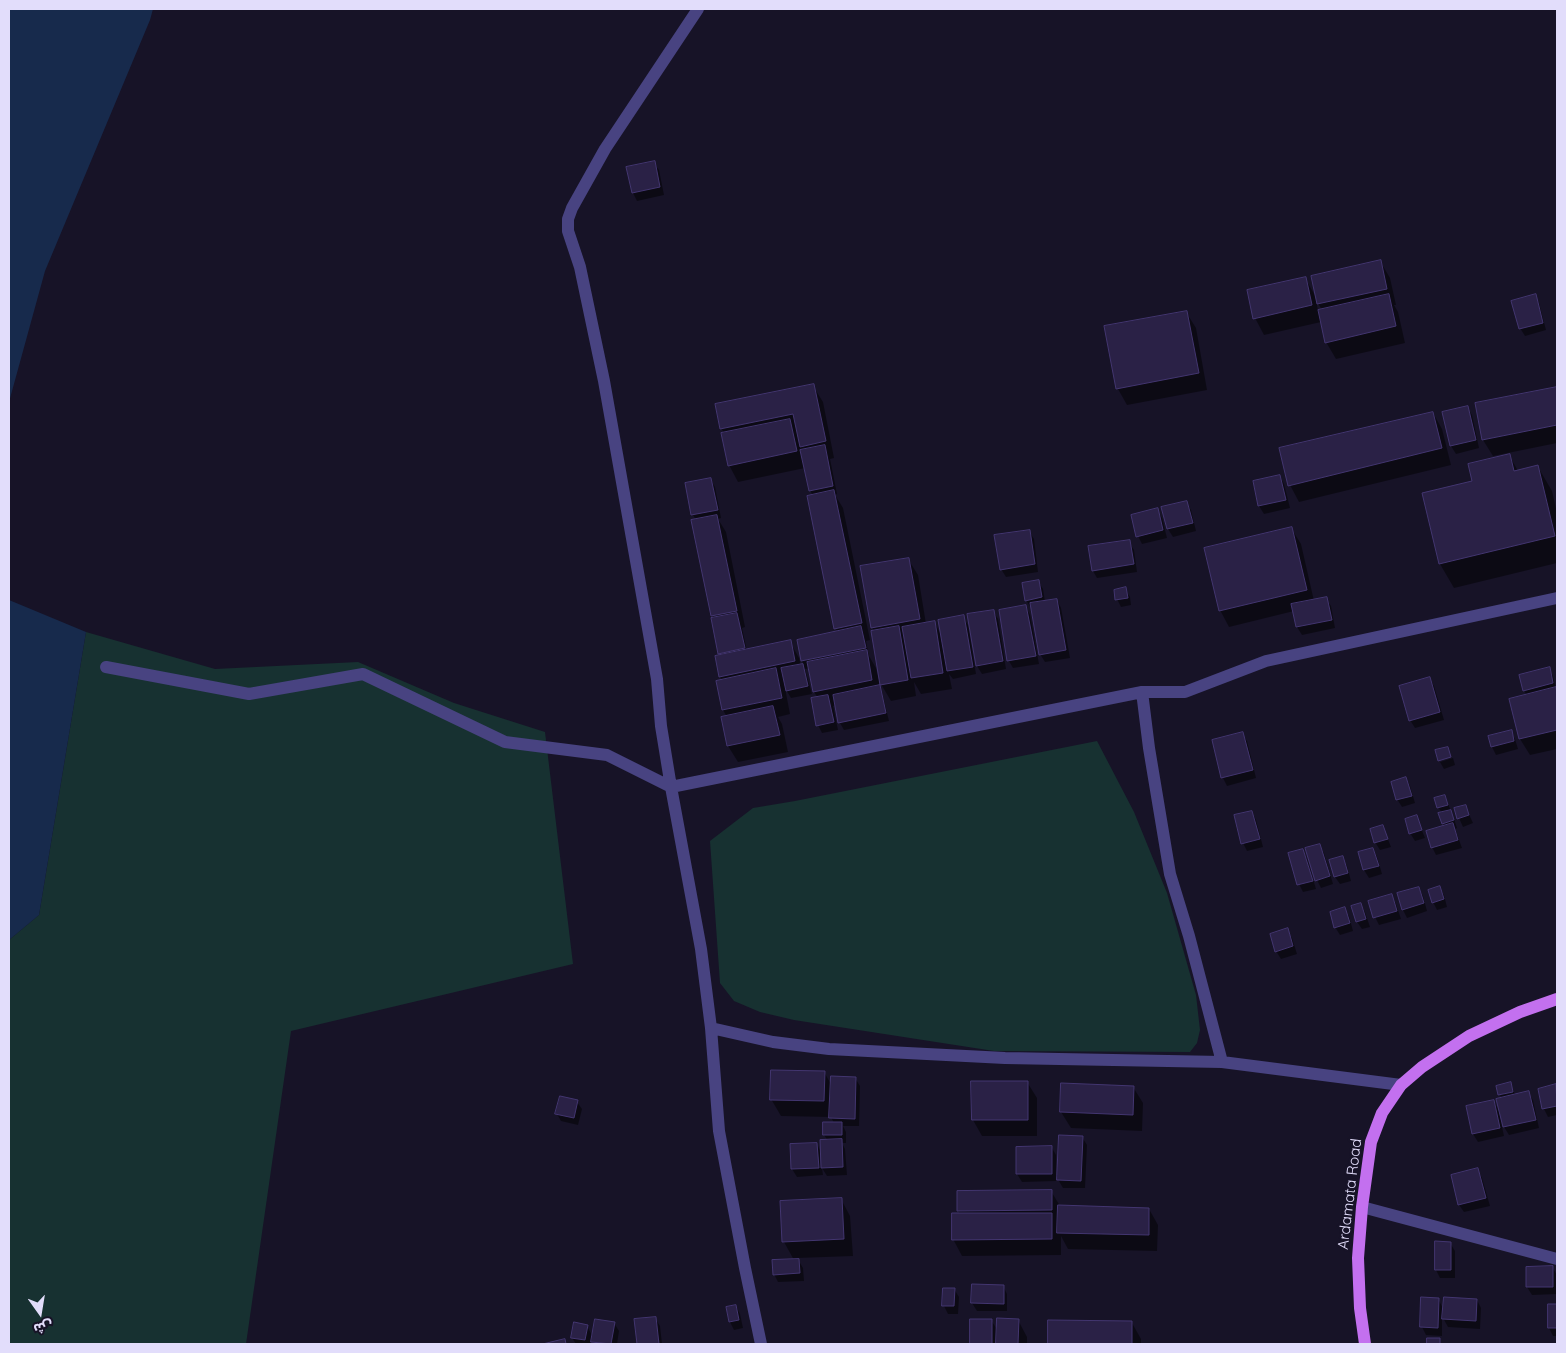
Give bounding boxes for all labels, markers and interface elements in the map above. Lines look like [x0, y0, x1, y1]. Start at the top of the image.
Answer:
street label: Ardamata Road [1334, 1138, 1366, 1250]
north arrow [15, 1288, 65, 1338]
text: ش [32, 1317, 55, 1339]

